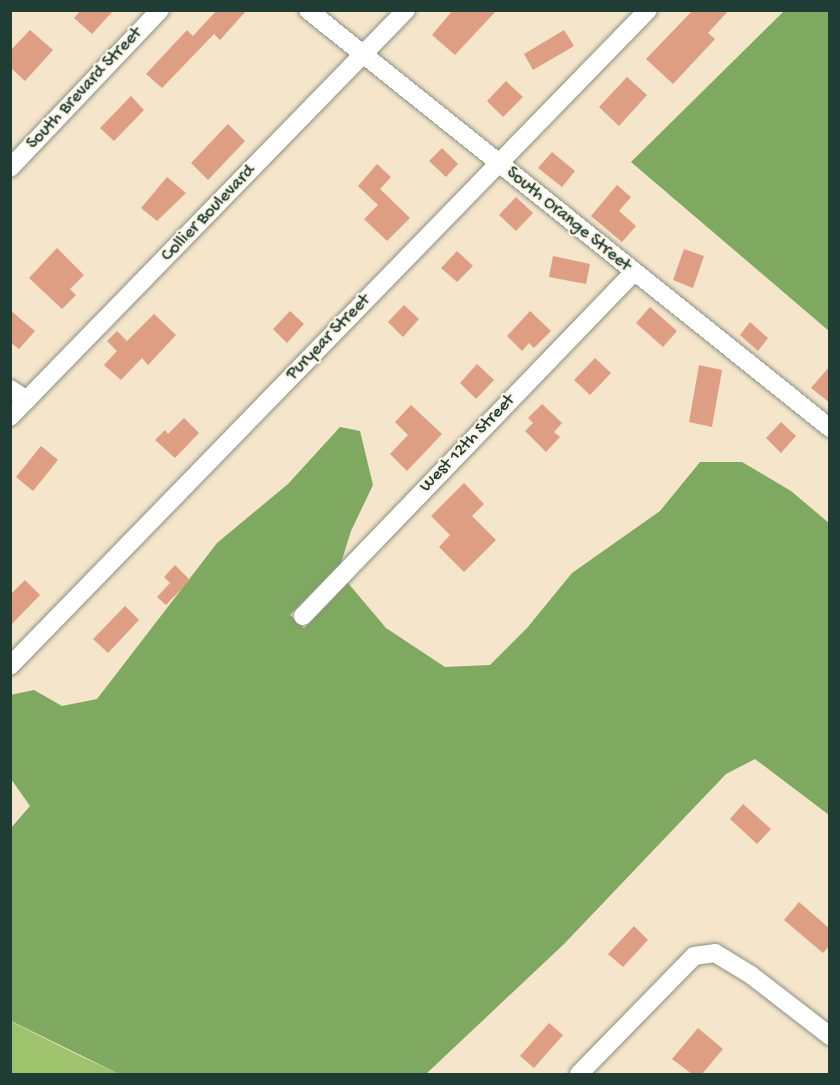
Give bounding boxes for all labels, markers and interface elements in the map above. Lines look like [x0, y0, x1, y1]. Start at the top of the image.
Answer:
street label: South Brevard Street [23, 23, 147, 155]
street label: Collier Boulevard [157, 161, 261, 267]
street label: South Orange Street [501, 163, 635, 277]
street label: Puryear Street [282, 290, 376, 386]
street label: West 12th Street [416, 390, 520, 498]

